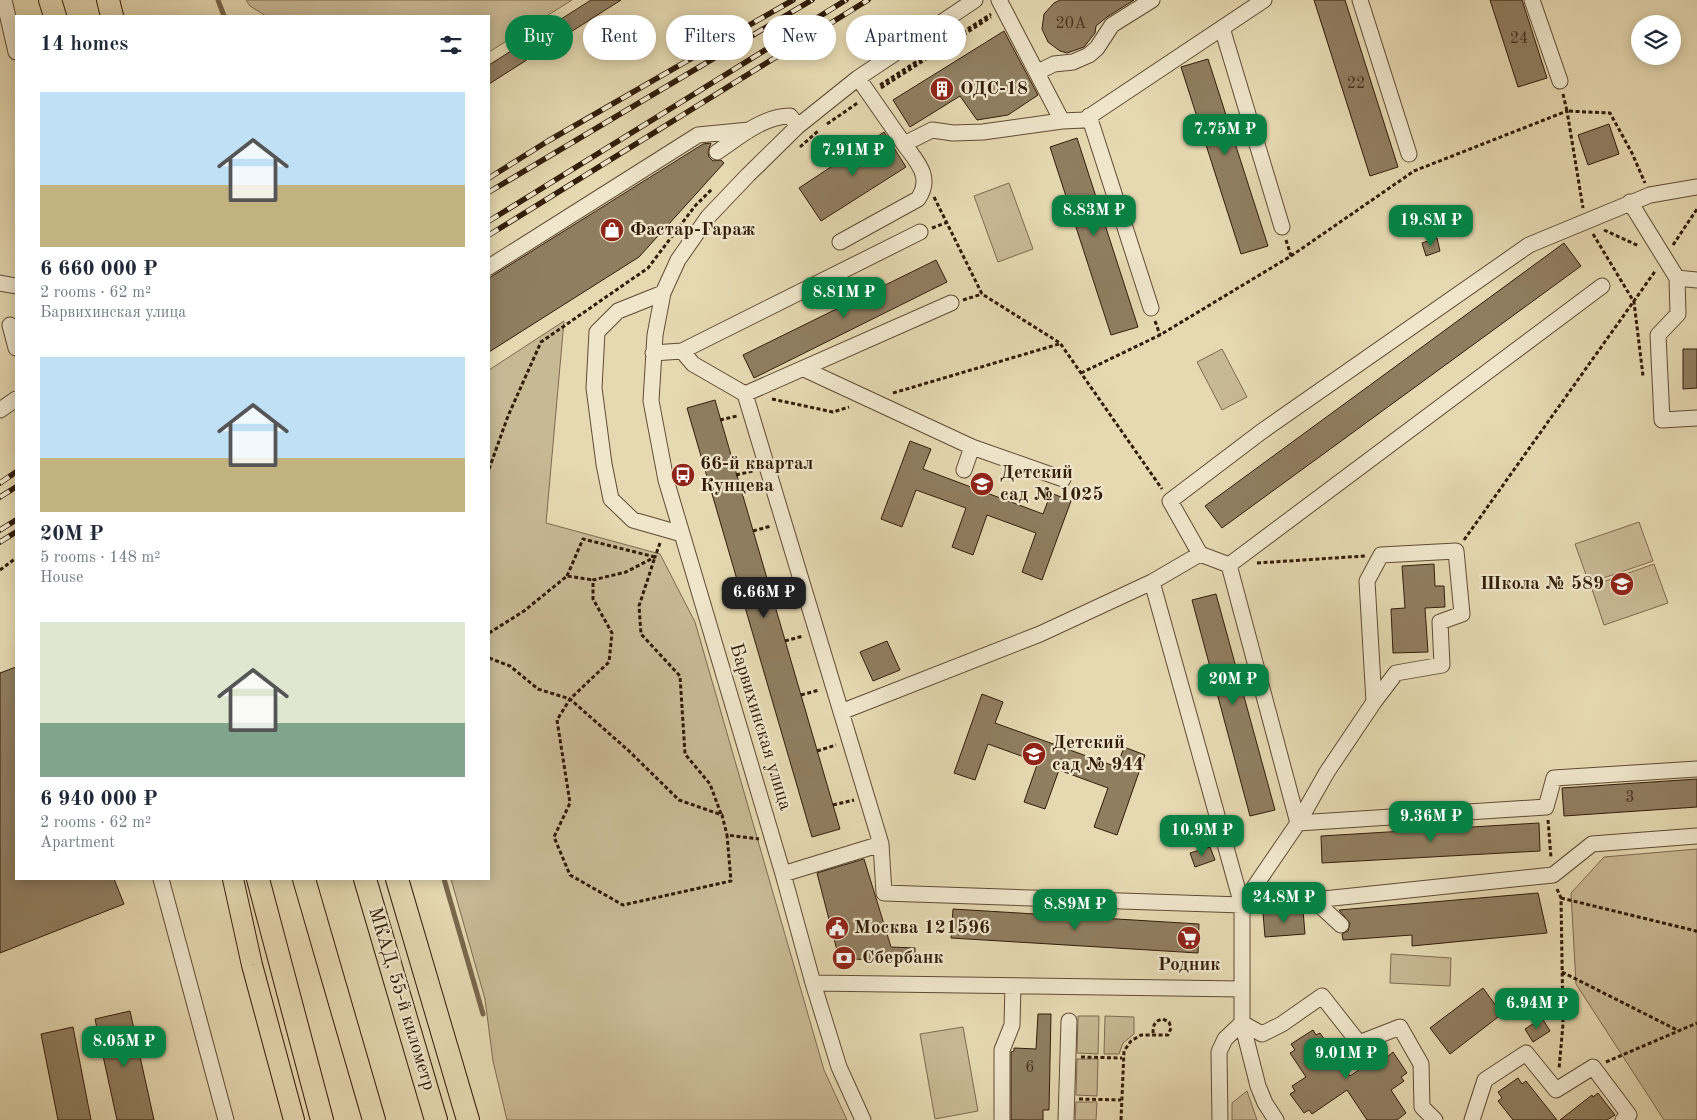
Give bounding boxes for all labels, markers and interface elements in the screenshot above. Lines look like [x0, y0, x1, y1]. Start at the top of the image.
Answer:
chip: Buy [505, 15, 573, 60]
chip: Rent [583, 15, 656, 60]
chip: Filters [666, 15, 753, 60]
chip: New [763, 15, 836, 60]
chip: Apartment [846, 15, 966, 60]
map controls [1631, 15, 1681, 65]
button: layers [1631, 15, 1681, 65]
house number: 20А [1056, 16, 1086, 32]
icon: filters [437, 31, 465, 59]
house number: 24 [1510, 31, 1528, 47]
text: 14 homes [40, 34, 128, 55]
building icon: ОДС-18 [929, 76, 955, 102]
house number: 22 [1347, 76, 1365, 92]
place label: ОДС-18 [960, 80, 1028, 99]
pin: 7.75M ₽ [1179, 114, 1271, 156]
text: 7.75M ₽ [1194, 122, 1256, 138]
icon: home [208, 125, 298, 215]
pin: 7.91M ₽ [807, 134, 899, 177]
text: 7.91M ₽ [822, 143, 884, 159]
pin: 8.83M ₽ [1048, 194, 1140, 237]
text: 8.83M ₽ [1063, 203, 1125, 219]
pin: 19.8M ₽ [1385, 204, 1477, 247]
text: 19.8M ₽ [1400, 213, 1462, 229]
shop icon: Фастар-Гараж [599, 217, 625, 243]
place label: Фастар-Гараж [630, 221, 756, 240]
text: 6 660 000 ₽ [40, 259, 158, 280]
pin: 8.81M ₽ [798, 276, 890, 319]
text: 2 rooms · 62 m² [40, 285, 151, 301]
text: 8.81M ₽ [813, 285, 875, 301]
text: Барвихинская улица [40, 305, 186, 321]
icon: home [208, 390, 298, 480]
place label: 66-й квартал Кунцева [700, 455, 814, 496]
bus stop icon: 66-й квартал Кунцева [670, 462, 696, 488]
place label: Детский сад № 1025 [1000, 464, 1103, 505]
school or university icon: Детский сад № 1025 [969, 471, 995, 497]
text: 20M ₽ [40, 524, 104, 545]
text: 5 rooms · 148 m² [40, 550, 160, 566]
text: House [40, 570, 83, 586]
school or university icon: Школа № 589 [1609, 571, 1635, 597]
place label: Школа № 589 [1480, 575, 1604, 594]
pin: 6.66M ₽ [718, 576, 810, 619]
text: 6.66M ₽ [733, 585, 795, 601]
street label: Барвихинская улица [726, 641, 795, 813]
icon: home [208, 655, 298, 745]
pin: 20M ₽ [1198, 664, 1268, 706]
text: 20M ₽ [1209, 672, 1257, 688]
place label: Детский сад № 944 [1052, 734, 1144, 775]
school or university icon: Детский сад № 944 [1021, 741, 1047, 767]
text: 6 940 000 ₽ [40, 789, 158, 810]
house number: 3 [1625, 790, 1635, 806]
pin: 9.36M ₽ [1385, 800, 1477, 843]
text: 9.36M ₽ [1400, 809, 1462, 825]
pin: 10.9M ₽ [1156, 814, 1248, 857]
text: 2 rooms · 62 m² [40, 815, 151, 831]
text: 10.9M ₽ [1171, 823, 1233, 839]
text: Apartment [40, 835, 115, 851]
pin: 24.8M ₽ [1238, 882, 1330, 924]
pin: 8.89M ₽ [1029, 888, 1121, 931]
text: 24.8M ₽ [1253, 890, 1315, 906]
text: 8.89M ₽ [1044, 897, 1106, 913]
street label: МКАД, 55-й километр [364, 905, 438, 1093]
public building icon: Москва 121596 [824, 915, 850, 941]
place label: Москва 121596 [854, 919, 990, 938]
supermarket icon: Родник [1176, 925, 1202, 951]
bank icon: Сбербанк [831, 945, 857, 971]
place label: Сбербанк [862, 949, 944, 968]
place label: Родник [1158, 956, 1220, 975]
pin: 6.94M ₽ [1491, 988, 1583, 1030]
text: 6.94M ₽ [1506, 996, 1568, 1012]
pin: 8.05M ₽ [78, 1026, 170, 1068]
text: 8.05M ₽ [93, 1034, 155, 1050]
pin: 9.01M ₽ [1300, 1038, 1392, 1080]
text: 9.01M ₽ [1315, 1046, 1377, 1062]
house number: 6 [1025, 1060, 1035, 1076]

